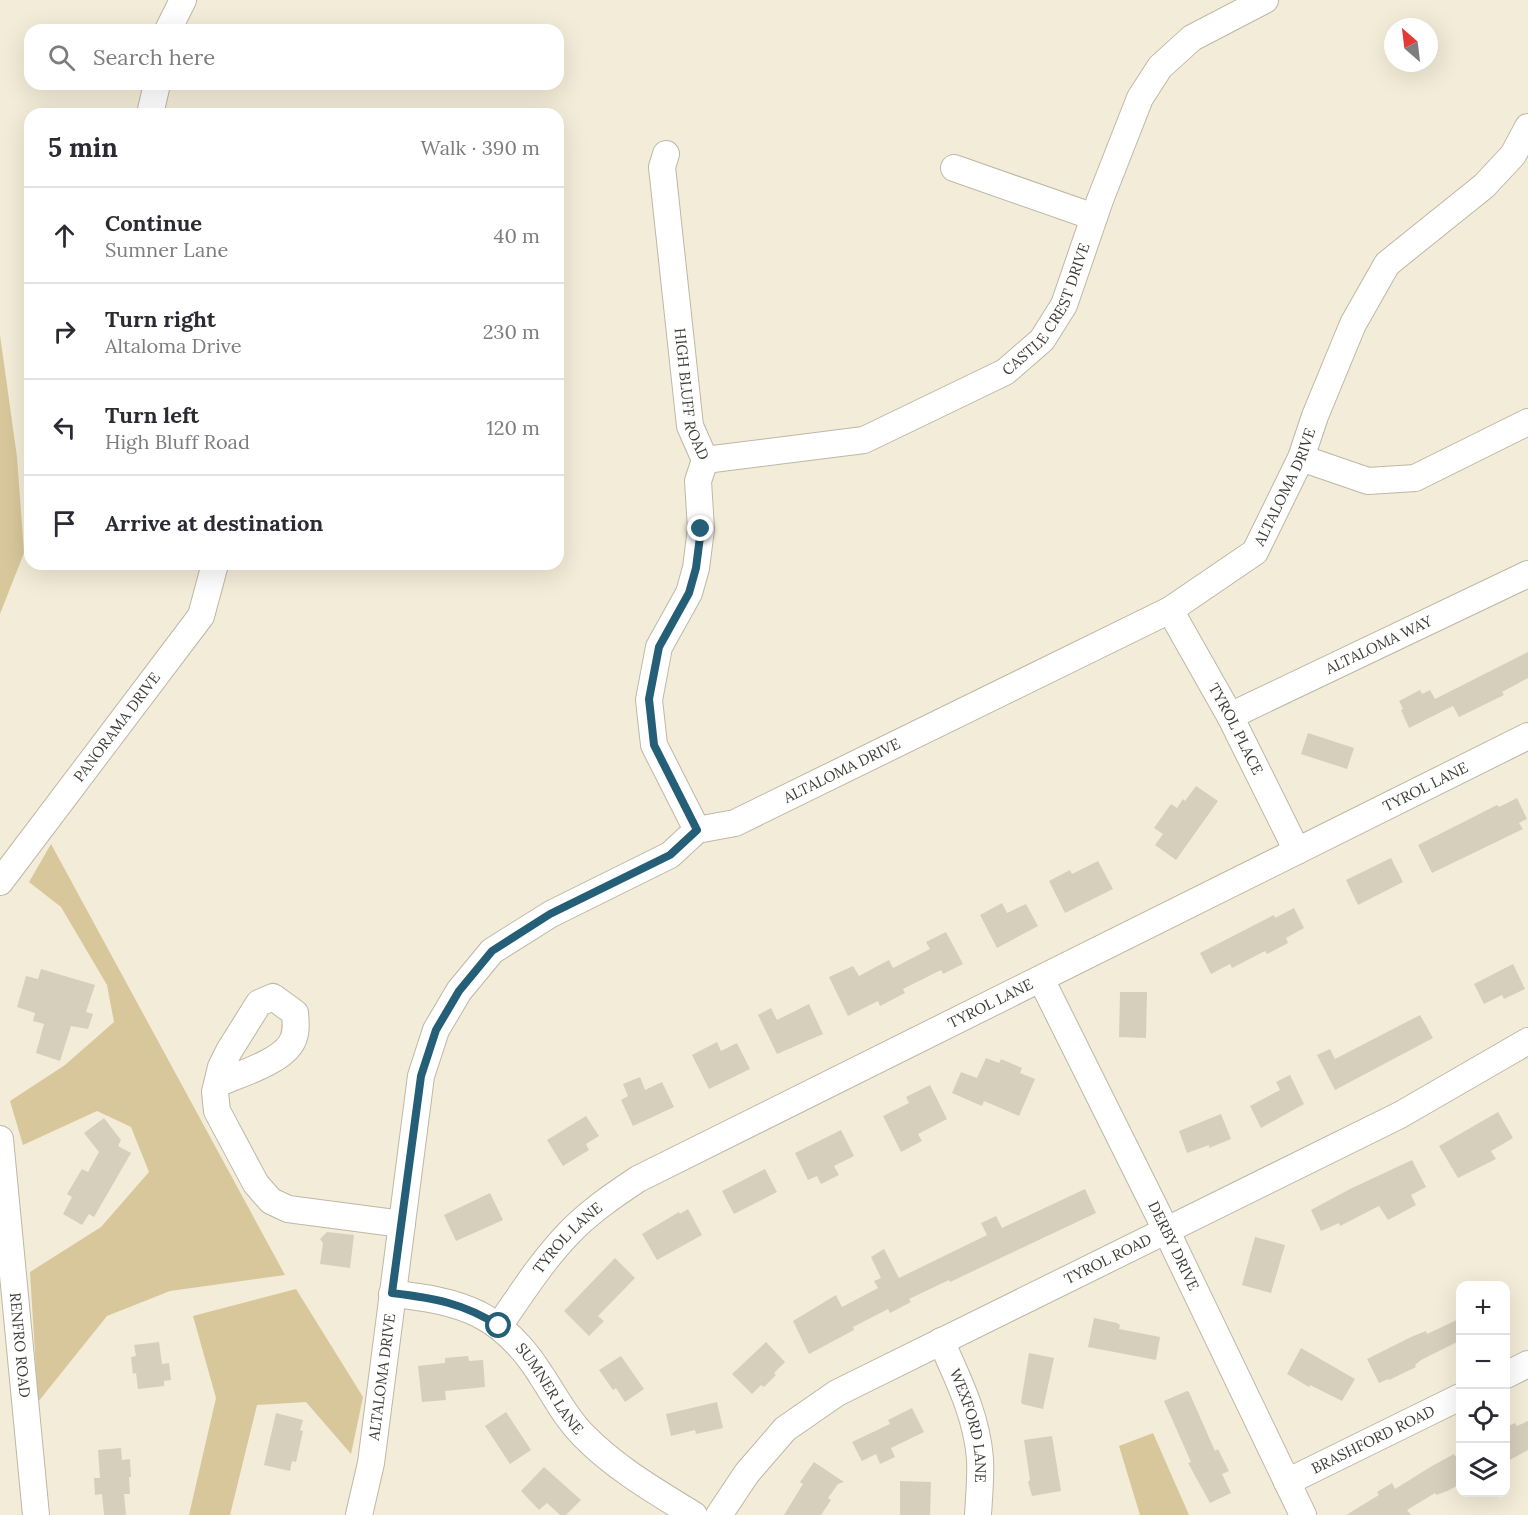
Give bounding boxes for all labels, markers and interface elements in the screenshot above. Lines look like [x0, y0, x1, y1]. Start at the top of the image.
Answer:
north arrow [1384, 18, 1438, 72]
search box [24, 24, 564, 90]
icon: search [45, 41, 78, 74]
text: Search here [93, 43, 215, 71]
text: 5 min [48, 131, 118, 164]
text: Walk · 390 m [421, 135, 540, 160]
text: Continue [105, 209, 202, 237]
icon: ahead [48, 219, 81, 252]
text: 40 m [494, 223, 540, 248]
text: Sumner Lane [105, 237, 228, 262]
street label: CASTLE CREST DRIVE [998, 240, 1094, 379]
text: Turn right [105, 305, 216, 333]
icon: right [48, 315, 81, 348]
text: 230 m [483, 319, 540, 344]
street label: HIGH BLUFF ROAD [670, 327, 714, 463]
text: Altaloma Drive [105, 333, 242, 358]
text: Turn left [105, 401, 199, 429]
icon: left [48, 411, 81, 444]
text: 120 m [486, 415, 540, 440]
street label: ALTALOMA DRIVE [1249, 425, 1319, 550]
text: High Bluff Road [105, 429, 250, 454]
icon: arrive [48, 507, 81, 540]
text: Arrive at destination [105, 509, 323, 537]
route end [687, 515, 713, 541]
street label: ALTALOMA WAY [1321, 611, 1436, 678]
street label: PANORAMA DRIVE [69, 668, 164, 785]
street label: TYROL PLACE [1204, 680, 1268, 778]
street label: ALTALOMA DRIVE [779, 734, 903, 807]
street label: TYROL LANE [1380, 757, 1471, 816]
street label: TYROL LANE [945, 974, 1036, 1032]
street label: TYROL LANE [529, 1198, 606, 1277]
street label: DERBY DRIVE [1144, 1198, 1204, 1293]
street label: TYROL ROAD [1061, 1229, 1154, 1288]
map controls [1456, 1281, 1510, 1497]
button: + [1456, 1281, 1510, 1335]
street label: RENFRO ROAD [6, 1292, 35, 1398]
street label: ALTALOMA DRIVE [364, 1312, 399, 1443]
route start [485, 1312, 511, 1338]
button: − [1456, 1335, 1510, 1389]
street label: SUMNER LANE [512, 1339, 588, 1438]
street label: WEXFORD LANE [946, 1365, 990, 1483]
button: locate [1456, 1389, 1510, 1443]
street label: BRASHFORD ROAD [1308, 1401, 1438, 1478]
button: layers [1456, 1443, 1510, 1497]

